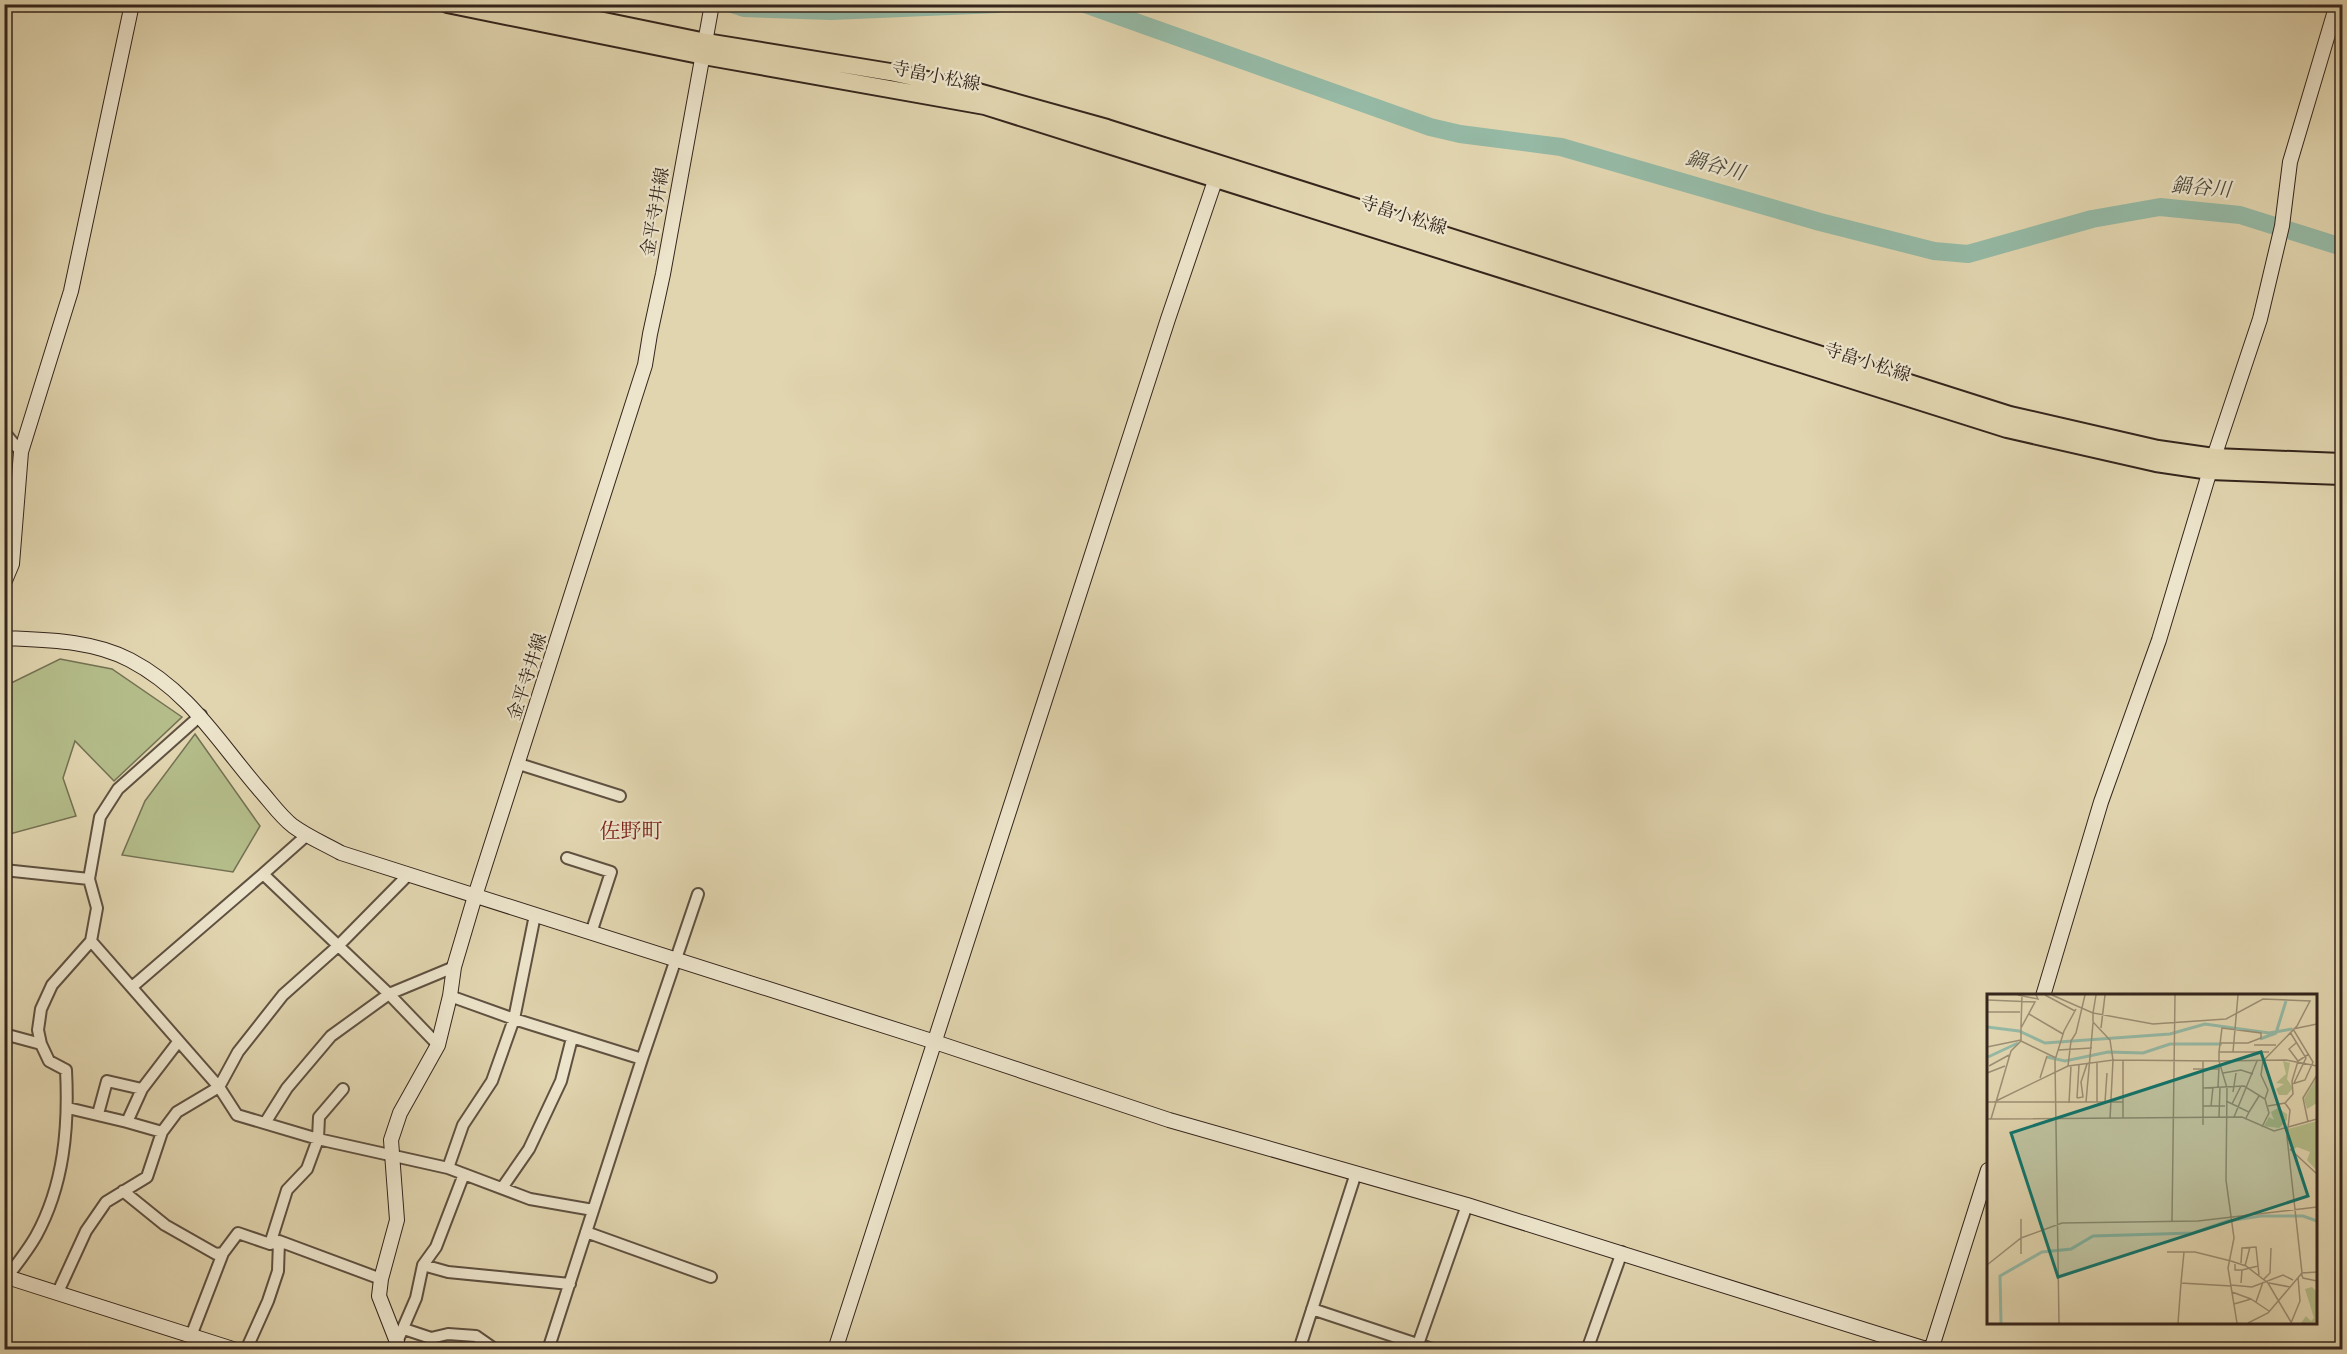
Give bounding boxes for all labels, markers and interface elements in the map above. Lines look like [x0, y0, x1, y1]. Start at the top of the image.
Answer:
street label: 寺畠小松線 [890, 58, 982, 94]
water label: 鍋谷川 [1683, 147, 1749, 185]
street label: 金平寺井線 [637, 166, 673, 258]
water label: 鍋谷川 [2170, 174, 2234, 202]
street label: 寺畠小松線 [1357, 192, 1449, 238]
street label: 寺畠小松線 [1821, 339, 1913, 385]
street label: 金平寺井線 [504, 631, 550, 723]
district label: 佐野町 [600, 820, 663, 843]
inset map [1987, 994, 2317, 1324]

